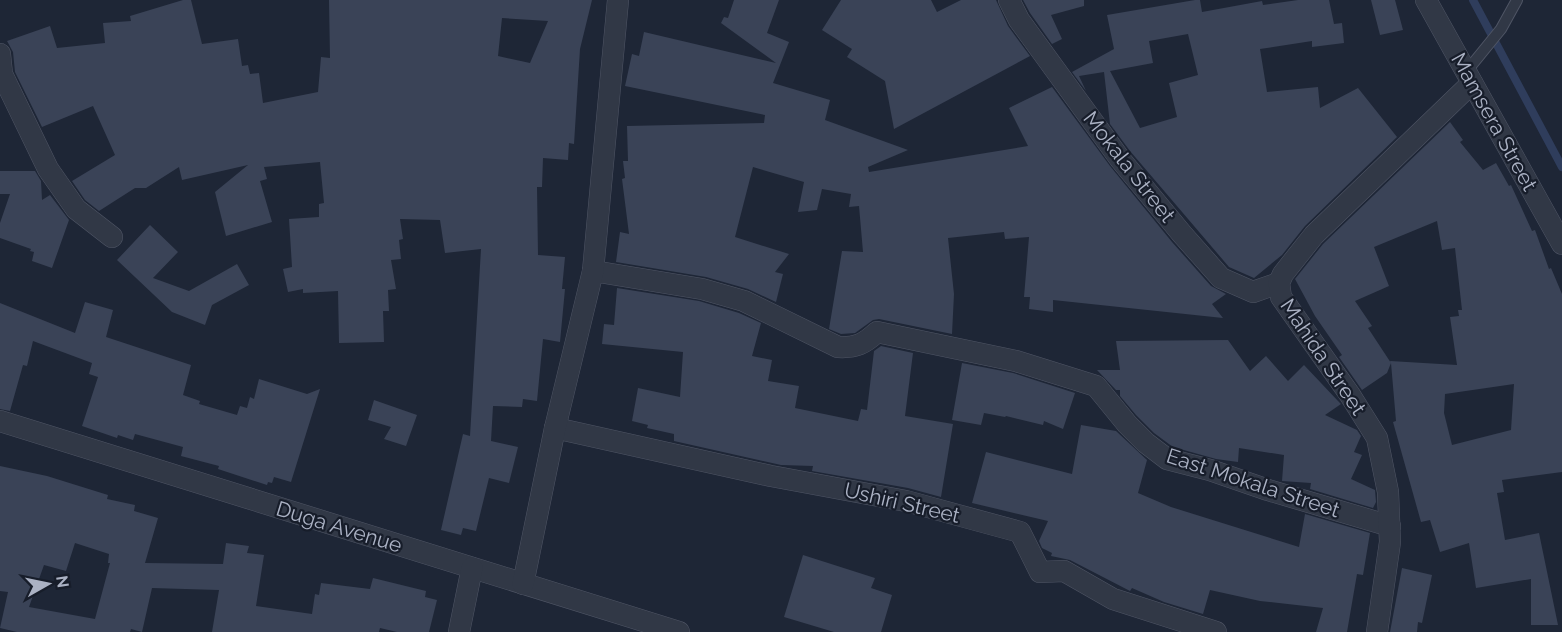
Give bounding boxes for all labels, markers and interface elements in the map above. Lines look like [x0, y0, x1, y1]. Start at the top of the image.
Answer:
street label: Mamsera Street [1446, 48, 1543, 195]
street label: Mokala Street [1078, 106, 1180, 227]
street label: Mahida Street [1275, 294, 1371, 420]
street label: East Mokala Street [1163, 443, 1343, 522]
street label: Ushiri Street [842, 477, 962, 528]
street label: Duga Avenue [273, 496, 405, 558]
north arrow [18, 554, 78, 614]
text: N [52, 574, 73, 589]

